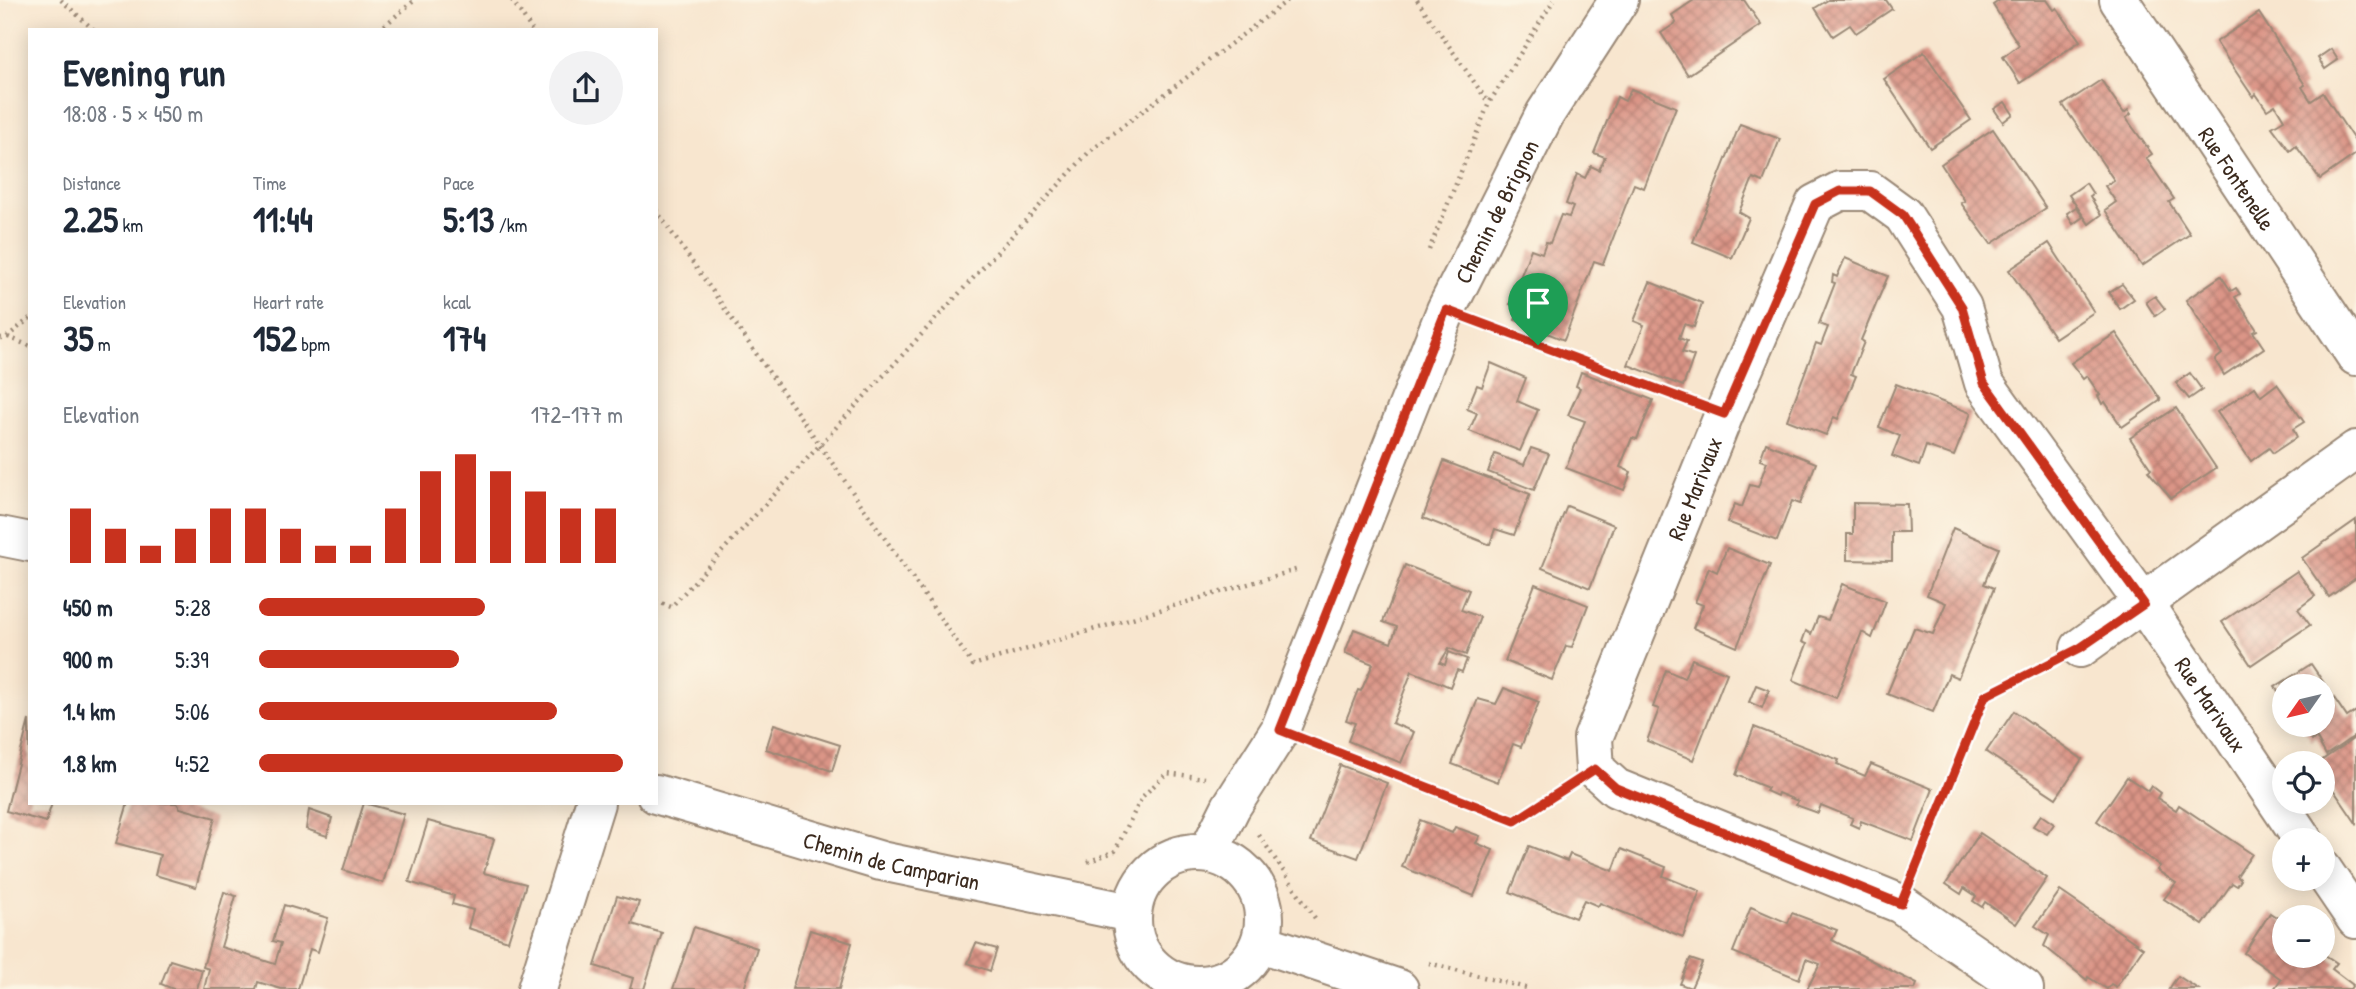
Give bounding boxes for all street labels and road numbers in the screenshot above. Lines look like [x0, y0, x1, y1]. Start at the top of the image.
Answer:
street label: Rue Fontenelle [2192, 120, 2283, 236]
street label: Chemin de Brignon [1447, 134, 1545, 288]
street label: Rue Marivaux [1659, 432, 1729, 544]
street label: Rue Marivaux [2168, 651, 2255, 758]
street label: Chemin de Camparian [800, 823, 983, 897]

